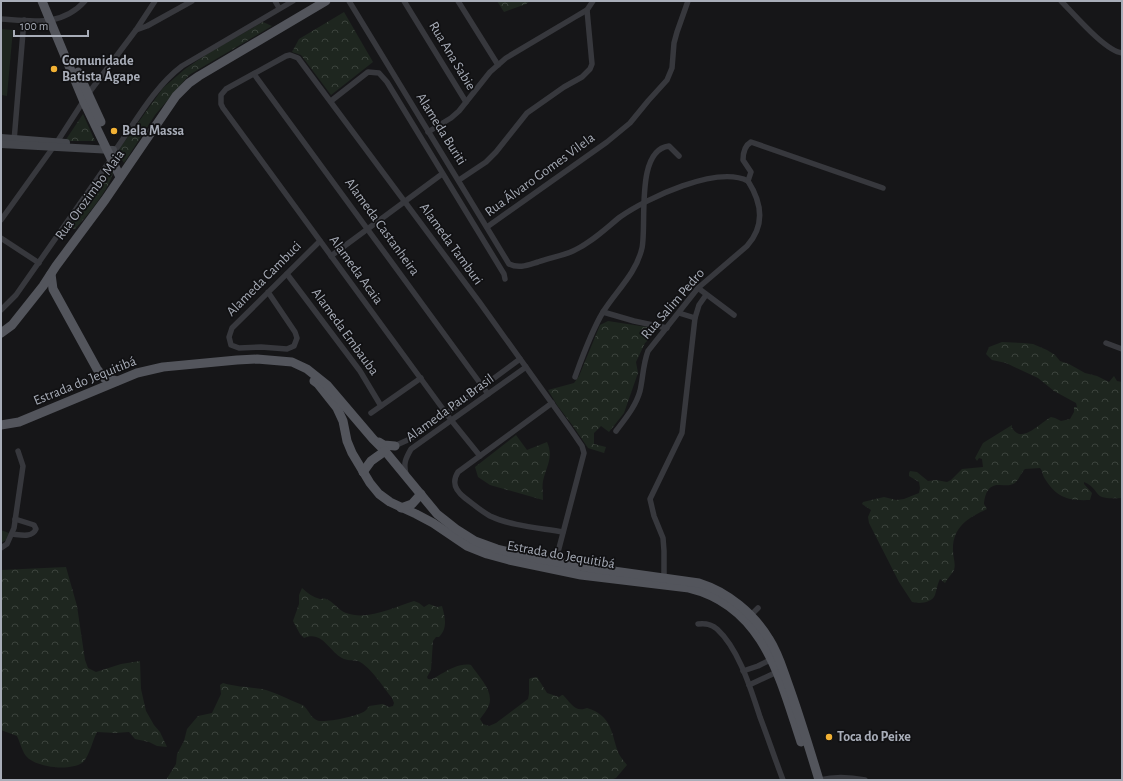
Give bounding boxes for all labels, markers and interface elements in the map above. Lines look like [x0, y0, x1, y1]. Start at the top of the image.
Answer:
scale bar [14, 12, 88, 38]
street label: Rua Ana Sabie [426, 19, 478, 93]
text: 100 m [20, 20, 48, 32]
place label: Comunidade Batista Ágape [62, 54, 140, 84]
marker: Comunidade Batista Ágape [49, 64, 59, 74]
street label: Alameda Buriti [413, 91, 469, 167]
place label: Bela Massa [122, 124, 185, 138]
marker: Bela Massa [109, 126, 119, 136]
street label: Rua Álvaro Gomes Vilela [481, 128, 598, 219]
street label: Rua Orozimbo Maia [53, 147, 128, 243]
street label: Alameda Castanheira [342, 176, 422, 279]
street label: Alameda Tamburi [417, 201, 485, 287]
street label: Alameda Acaia [327, 233, 386, 307]
street label: Alameda Cambuci [224, 239, 304, 319]
street label: Rua Salim Pedro [639, 266, 707, 342]
street label: Alameda Embauba [309, 286, 381, 379]
street label: Estrada do Jequitibá [32, 354, 139, 408]
street label: Alameda Pau Brasil [404, 372, 496, 444]
street label: Estrada do Jequitibá [506, 539, 617, 571]
place label: Toca do Peixe [837, 730, 911, 744]
marker: Toca do Peixe [824, 732, 834, 742]

